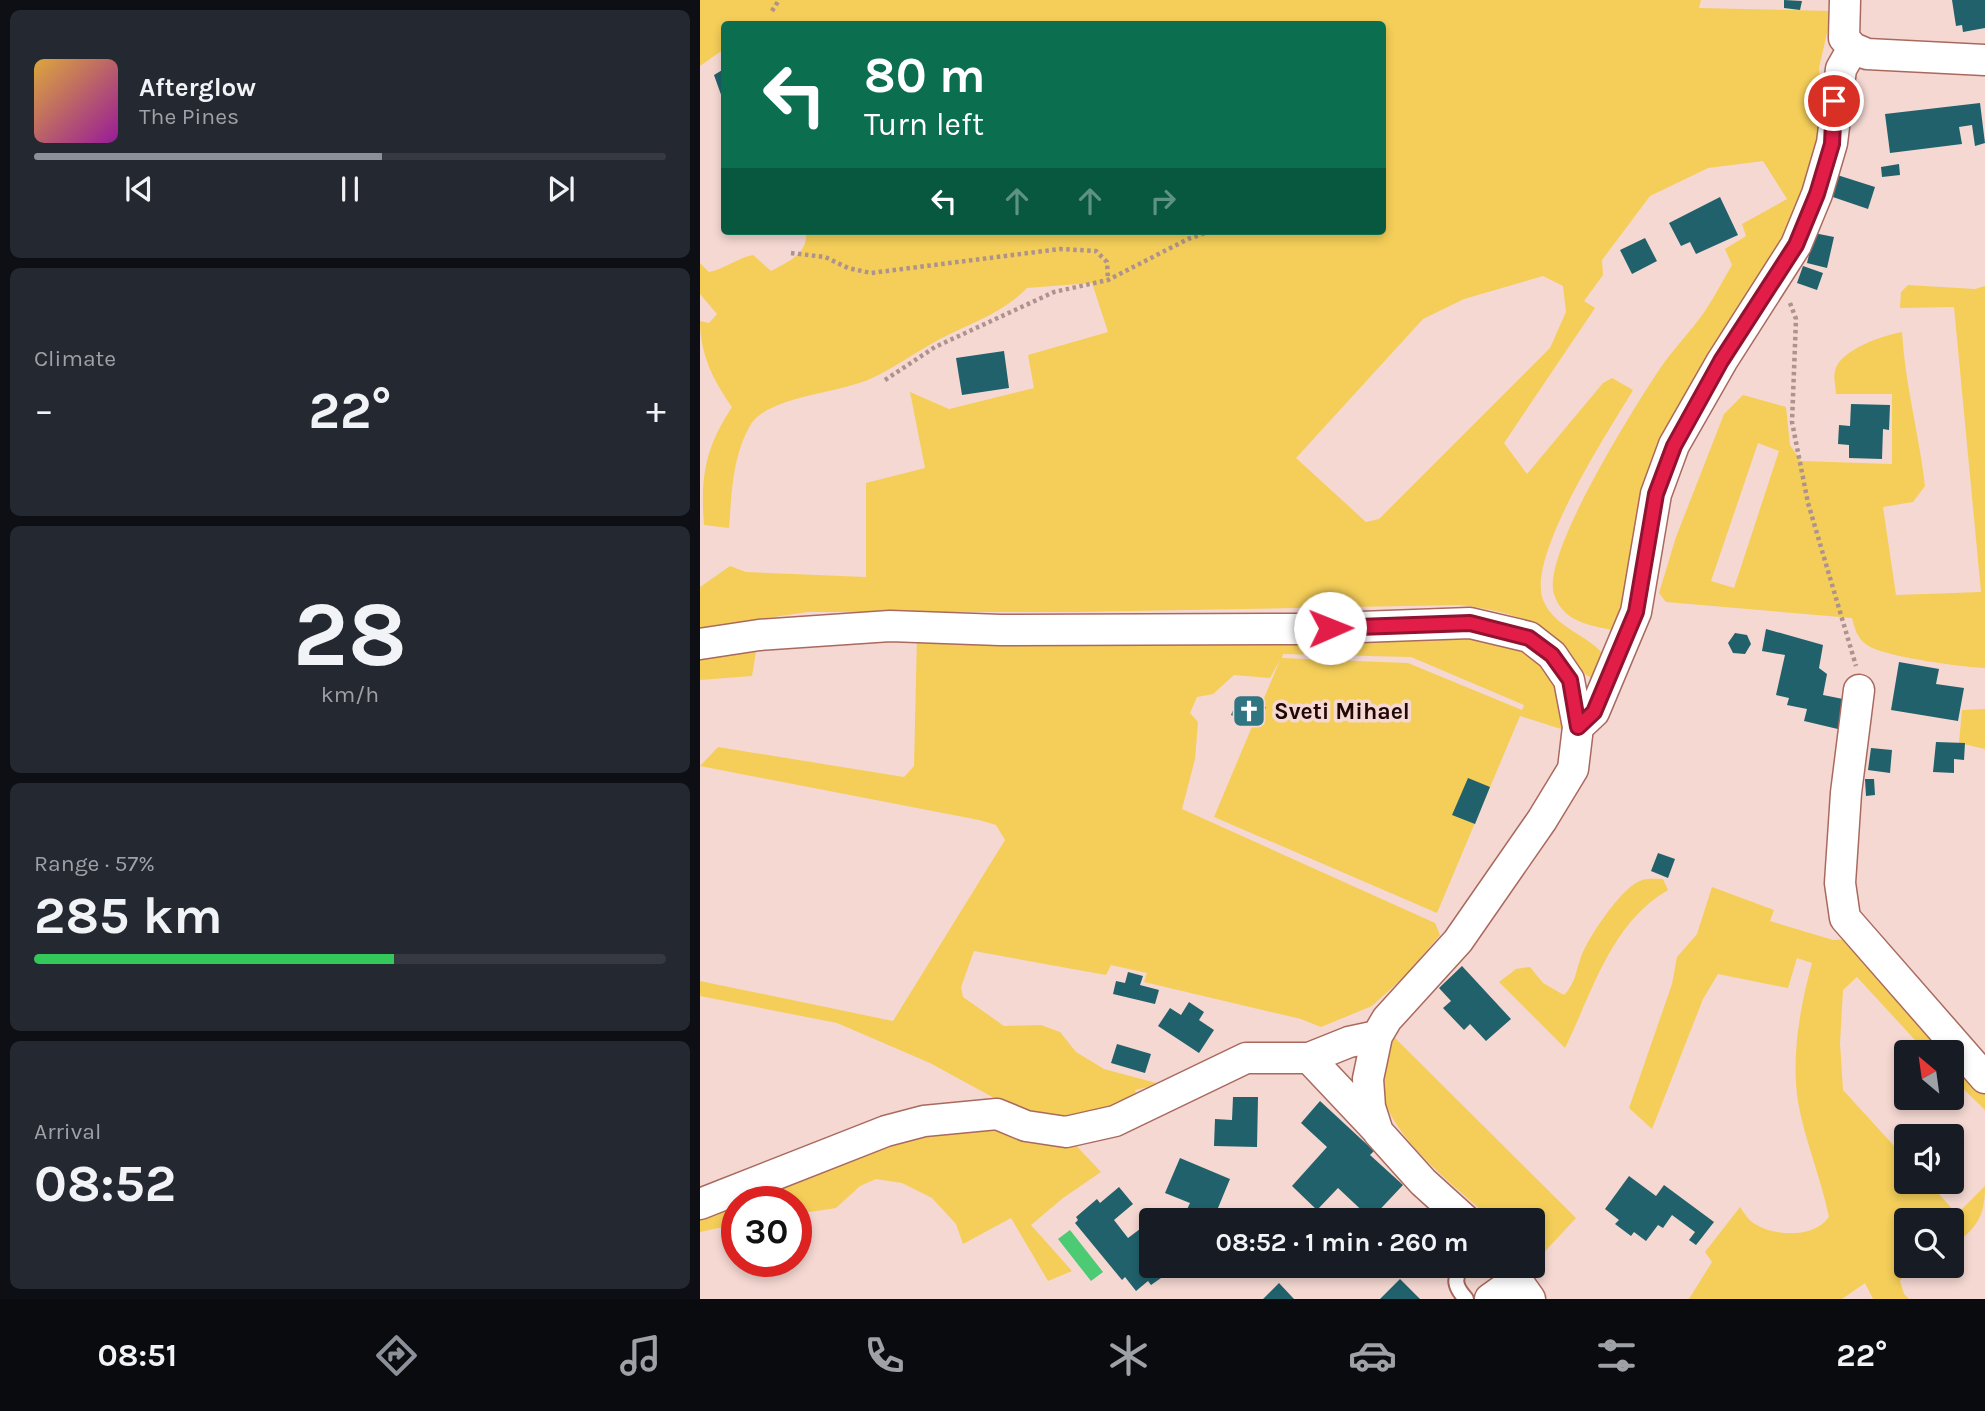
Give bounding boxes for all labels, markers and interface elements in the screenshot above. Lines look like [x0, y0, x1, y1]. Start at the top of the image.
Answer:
text: 80 m [864, 47, 986, 104]
icon: left [749, 49, 840, 140]
pin [1804, 71, 1864, 131]
text: Afterglow [139, 72, 256, 103]
icon: arrive [1815, 82, 1853, 120]
text: The Pines [139, 103, 239, 130]
text: Turn left [864, 106, 984, 143]
icon: previous [120, 170, 158, 208]
icon: pause [331, 170, 369, 208]
icon: next [542, 170, 580, 208]
icon: left [925, 182, 963, 220]
icon: ahead [998, 182, 1036, 220]
icon: ahead [1071, 182, 1109, 220]
icon: right [1144, 182, 1182, 220]
text: Climate [34, 345, 116, 372]
text: 22° [308, 380, 392, 441]
text: − [34, 388, 54, 433]
text: + [646, 388, 666, 433]
text: 28 [293, 582, 407, 688]
position arrow [1293, 591, 1367, 665]
text: km/h [321, 681, 379, 708]
church icon: Sveti Mihael [1230, 692, 1268, 730]
place label: Sveti Mihael [1274, 698, 1410, 725]
text: Range · 57% [34, 850, 155, 877]
text: 285 km [34, 885, 223, 946]
north arrow [1894, 1040, 1964, 1110]
map controls [1894, 1040, 1964, 1278]
text: Arrival [34, 1118, 101, 1145]
button: sound [1894, 1124, 1964, 1194]
text: 08:52 [34, 1153, 176, 1214]
speed limit sign: 30 [721, 1186, 812, 1277]
button: search [1894, 1208, 1964, 1278]
text: 08:52 · 1 min · 260 m [1215, 1227, 1469, 1258]
icon: directions [372, 1331, 421, 1380]
icon: music [616, 1331, 665, 1380]
icon: phone [860, 1331, 909, 1380]
icon: climate [1104, 1331, 1153, 1380]
icon: car [1348, 1331, 1397, 1380]
icon: filters [1592, 1331, 1641, 1380]
text: 08:51 [98, 1337, 177, 1374]
text: 22° [1836, 1337, 1887, 1374]

